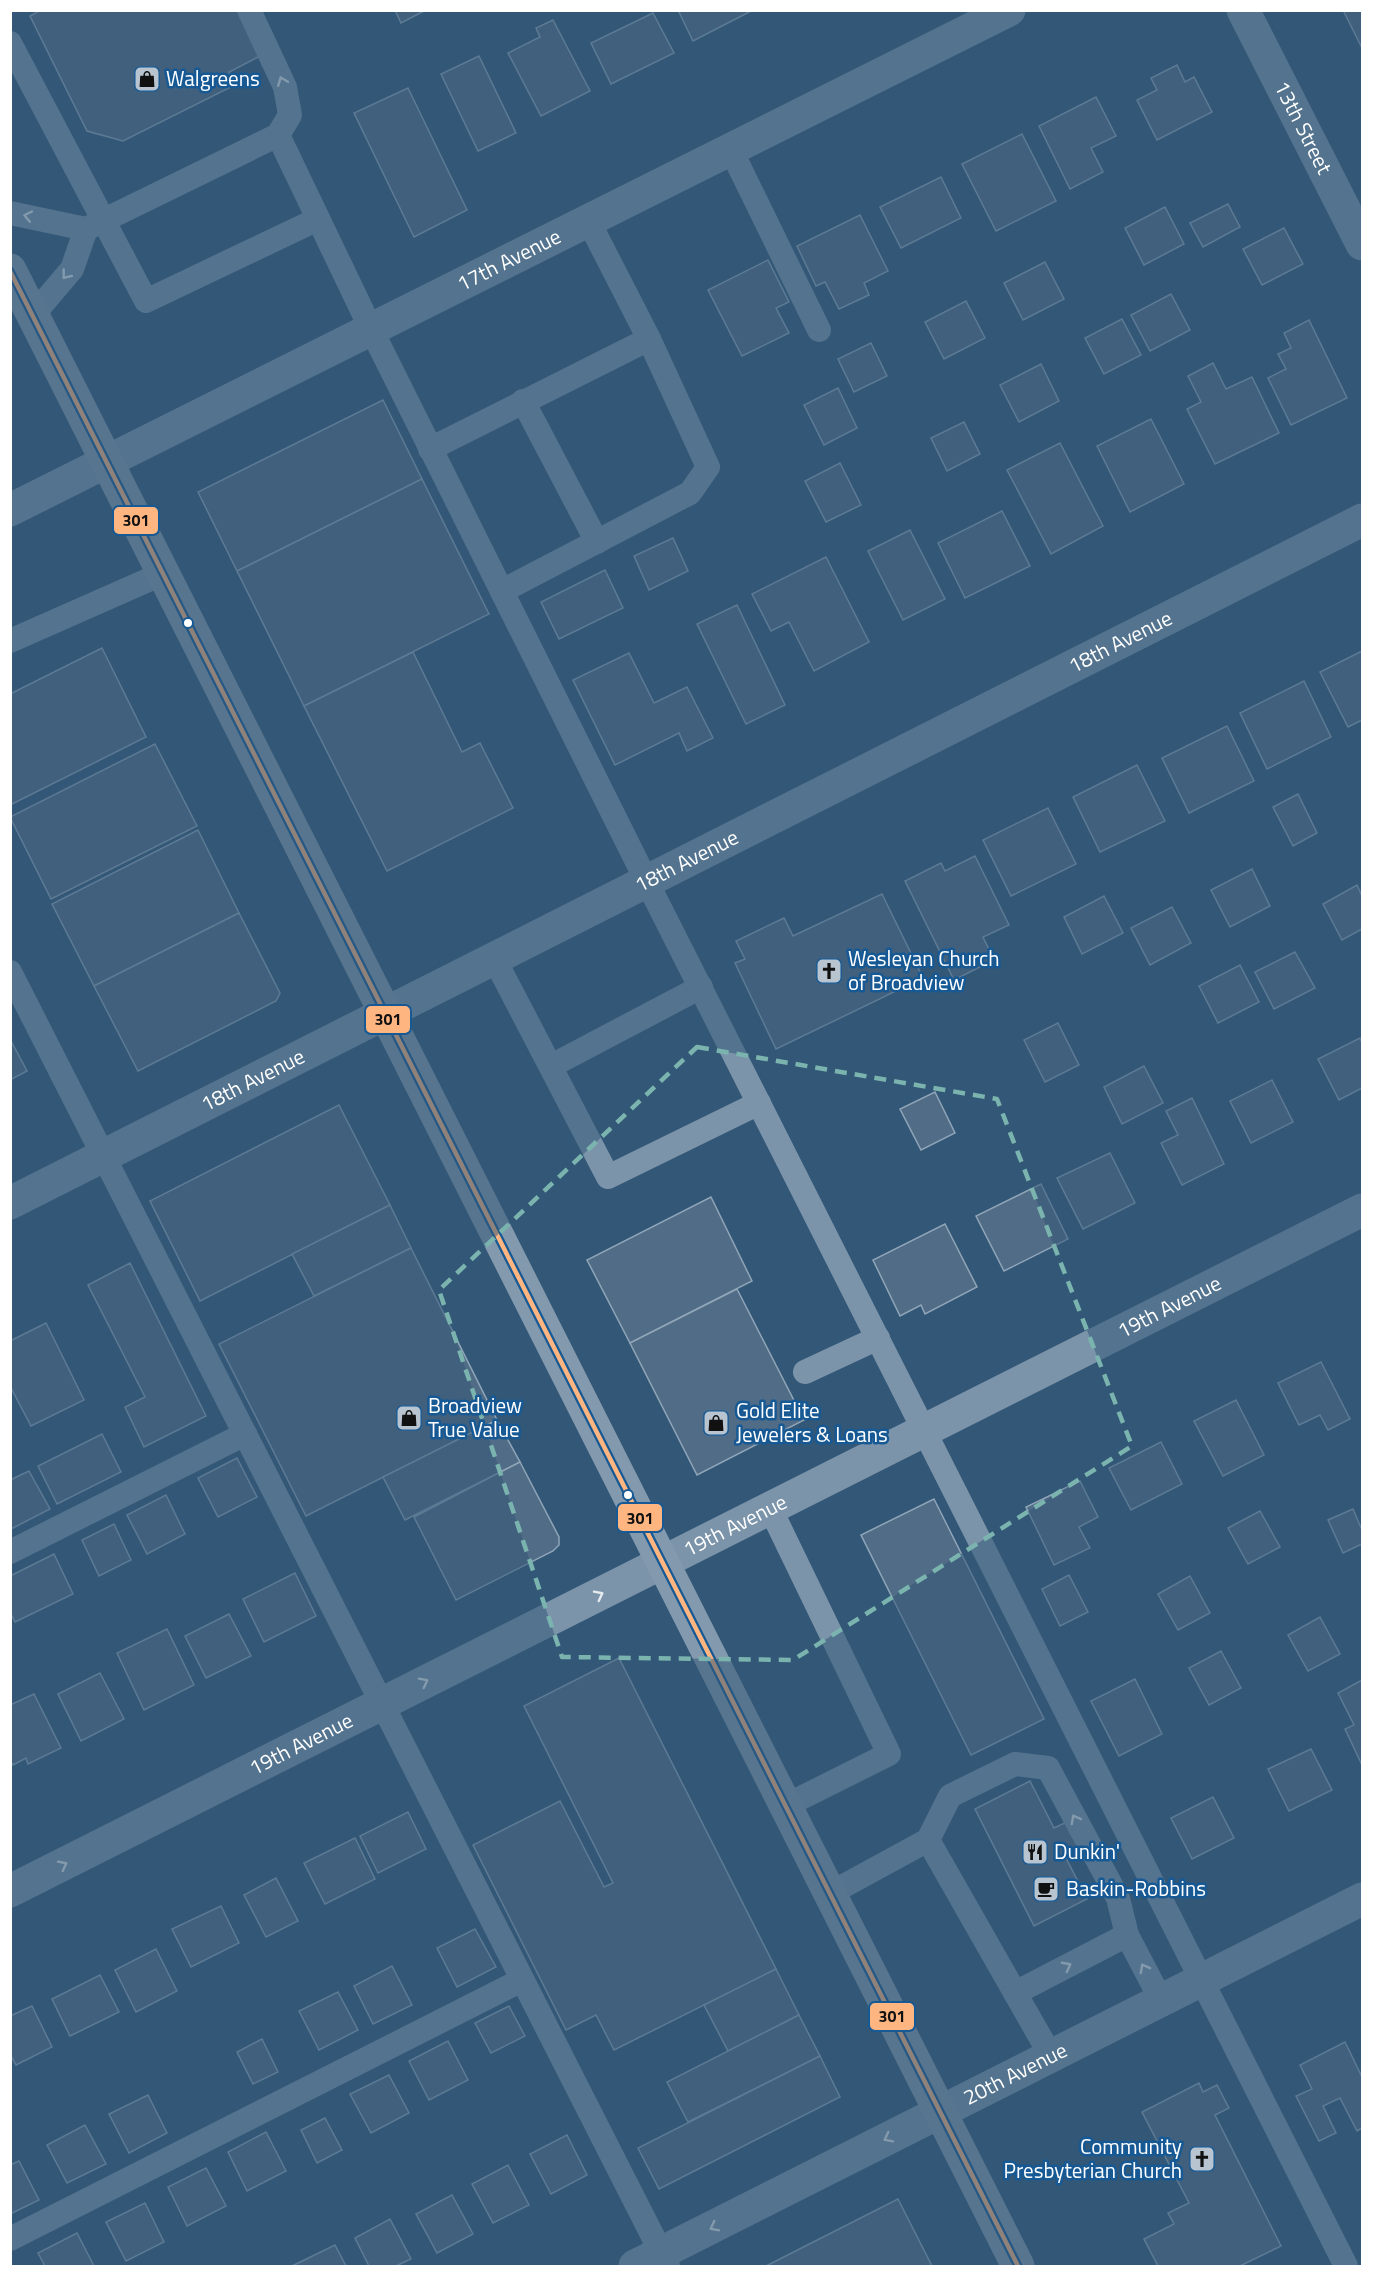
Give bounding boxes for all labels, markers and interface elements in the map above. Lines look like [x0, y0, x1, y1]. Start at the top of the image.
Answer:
place label: Walgreens [166, 62, 260, 94]
shop icon: Walgreens [132, 64, 162, 94]
street label: 13th Street [1267, 75, 1341, 180]
one-way arrow [277, 77, 289, 88]
one-way arrow [23, 211, 33, 224]
street label: 17th Avenue [451, 220, 566, 299]
one-way arrow [62, 268, 73, 279]
line badge: 301 [113, 506, 159, 535]
text: 301 [123, 508, 149, 532]
street label: 18th Avenue [1062, 602, 1177, 681]
unlabelled marker [182, 617, 194, 629]
street label: 18th Avenue [629, 821, 744, 900]
place label: Wesleyan Church of Broadview [848, 942, 1000, 998]
church icon: Wesleyan Church of Broadview [814, 956, 844, 986]
line badge: 301 [365, 1005, 411, 1034]
text: 301 [375, 1007, 401, 1031]
street label: 18th Avenue [195, 1040, 310, 1119]
street label: 19th Avenue [1111, 1267, 1226, 1346]
place label: Broadview True Value [428, 1389, 522, 1445]
place label: Gold Elite Jewelers & Loans [736, 1394, 888, 1450]
shop icon: Broadview True Value [394, 1403, 424, 1433]
shop icon: Gold Elite Jewelers & Loans [701, 1408, 731, 1438]
street label: 19th Avenue [677, 1485, 792, 1564]
unlabelled marker [622, 1489, 634, 1501]
line badge: 301 [617, 1503, 663, 1532]
text: 301 [627, 1506, 653, 1530]
one-way arrow [592, 1591, 603, 1602]
one-way arrow [418, 1678, 429, 1690]
street label: 19th Avenue [243, 1704, 358, 1783]
one-way arrow [1071, 1815, 1082, 1826]
place label: Dunkin' [1054, 1835, 1120, 1867]
restaurant icon: Dunkin' [1020, 1837, 1050, 1867]
one-way arrow [56, 1860, 67, 1872]
place label: Baskin-Robbins [1066, 1872, 1206, 1904]
cafe icon: Baskin-Robbins [1031, 1874, 1061, 1904]
one-way arrow [1061, 1962, 1071, 1973]
one-way arrow [1140, 1963, 1151, 1974]
line badge: 301 [869, 2002, 915, 2031]
text: 301 [879, 2004, 905, 2028]
street label: 20th Avenue [957, 2033, 1072, 2113]
place label: Community Presbyterian Church [1004, 2130, 1182, 2186]
one-way arrow [883, 2131, 894, 2143]
church icon: Community Presbyterian Church [1187, 2144, 1217, 2174]
one-way arrow [709, 2219, 720, 2231]

